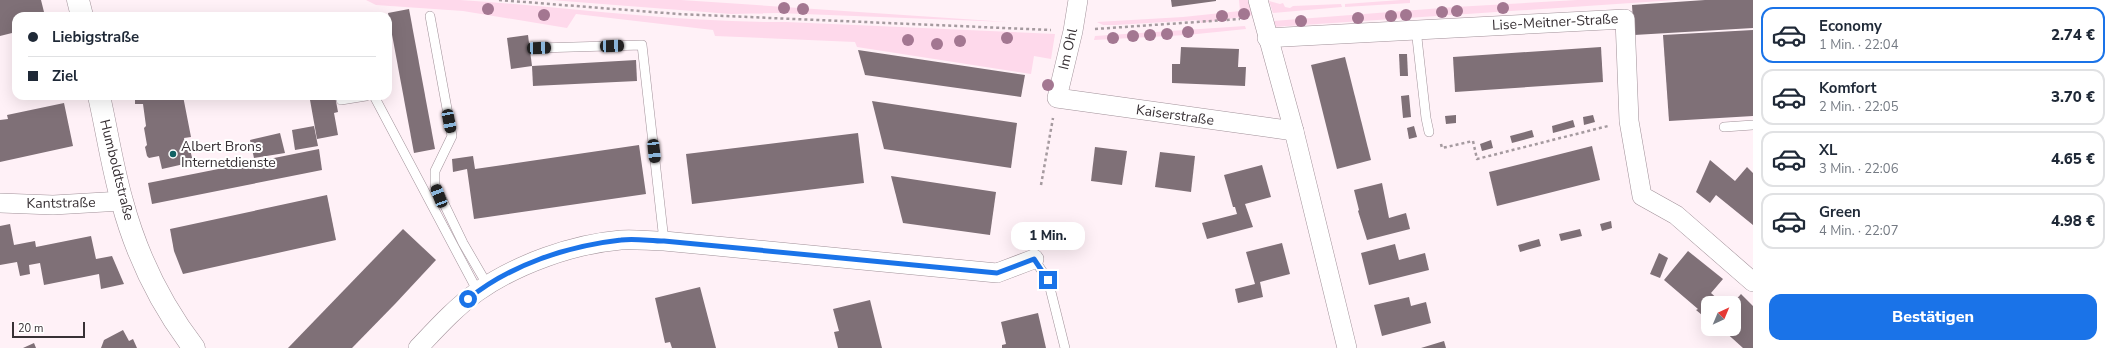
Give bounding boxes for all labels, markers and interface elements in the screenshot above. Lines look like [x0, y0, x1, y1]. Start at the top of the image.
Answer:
street label: Lise-Meitner-Straße [1491, 9, 1619, 35]
text: Economy [1819, 16, 1882, 36]
icon: car [1771, 17, 1807, 53]
text: 2.74 € [2051, 25, 2095, 45]
street label: Im Ohl [1054, 26, 1082, 72]
text: Liebigstraße [52, 27, 139, 47]
text: 1 Min. · 22:04 [1819, 36, 1898, 54]
car [600, 40, 624, 52]
car [527, 42, 551, 54]
text: Ziel [52, 66, 78, 86]
text: Komfort [1819, 78, 1877, 98]
icon: car [1771, 79, 1807, 115]
text: 3.70 € [2051, 87, 2095, 107]
text: 2 Min. · 22:05 [1819, 98, 1898, 116]
street label: Kaiserstraße [1135, 100, 1215, 130]
car [441, 108, 457, 134]
street label: Humboldtstraße [95, 117, 139, 223]
place label: Albert Brons Internetdienste [181, 137, 276, 172]
car [647, 138, 661, 164]
text: XL [1819, 140, 1838, 160]
icon: car [1771, 141, 1807, 177]
marker: Albert Brons Internetdienste [168, 149, 178, 159]
text: 4.65 € [2051, 149, 2095, 169]
text: 3 Min. · 22:06 [1819, 160, 1898, 178]
car [429, 183, 449, 209]
street label: Kantstraße [26, 193, 96, 213]
text: Green [1819, 202, 1861, 222]
icon: car [1771, 203, 1807, 239]
text: 4.98 € [2051, 211, 2095, 231]
callout: 1 Min. [1011, 222, 1085, 250]
text: 4 Min. · 22:07 [1819, 222, 1898, 240]
text: 1 Min. [1029, 227, 1067, 245]
route end [1039, 271, 1057, 289]
route start [459, 290, 477, 308]
button: Bestätigen [1769, 294, 2097, 340]
north arrow [1701, 296, 1741, 336]
map controls [1701, 296, 1741, 336]
scale bar [12, 320, 85, 339]
text: 20 m [18, 321, 43, 336]

